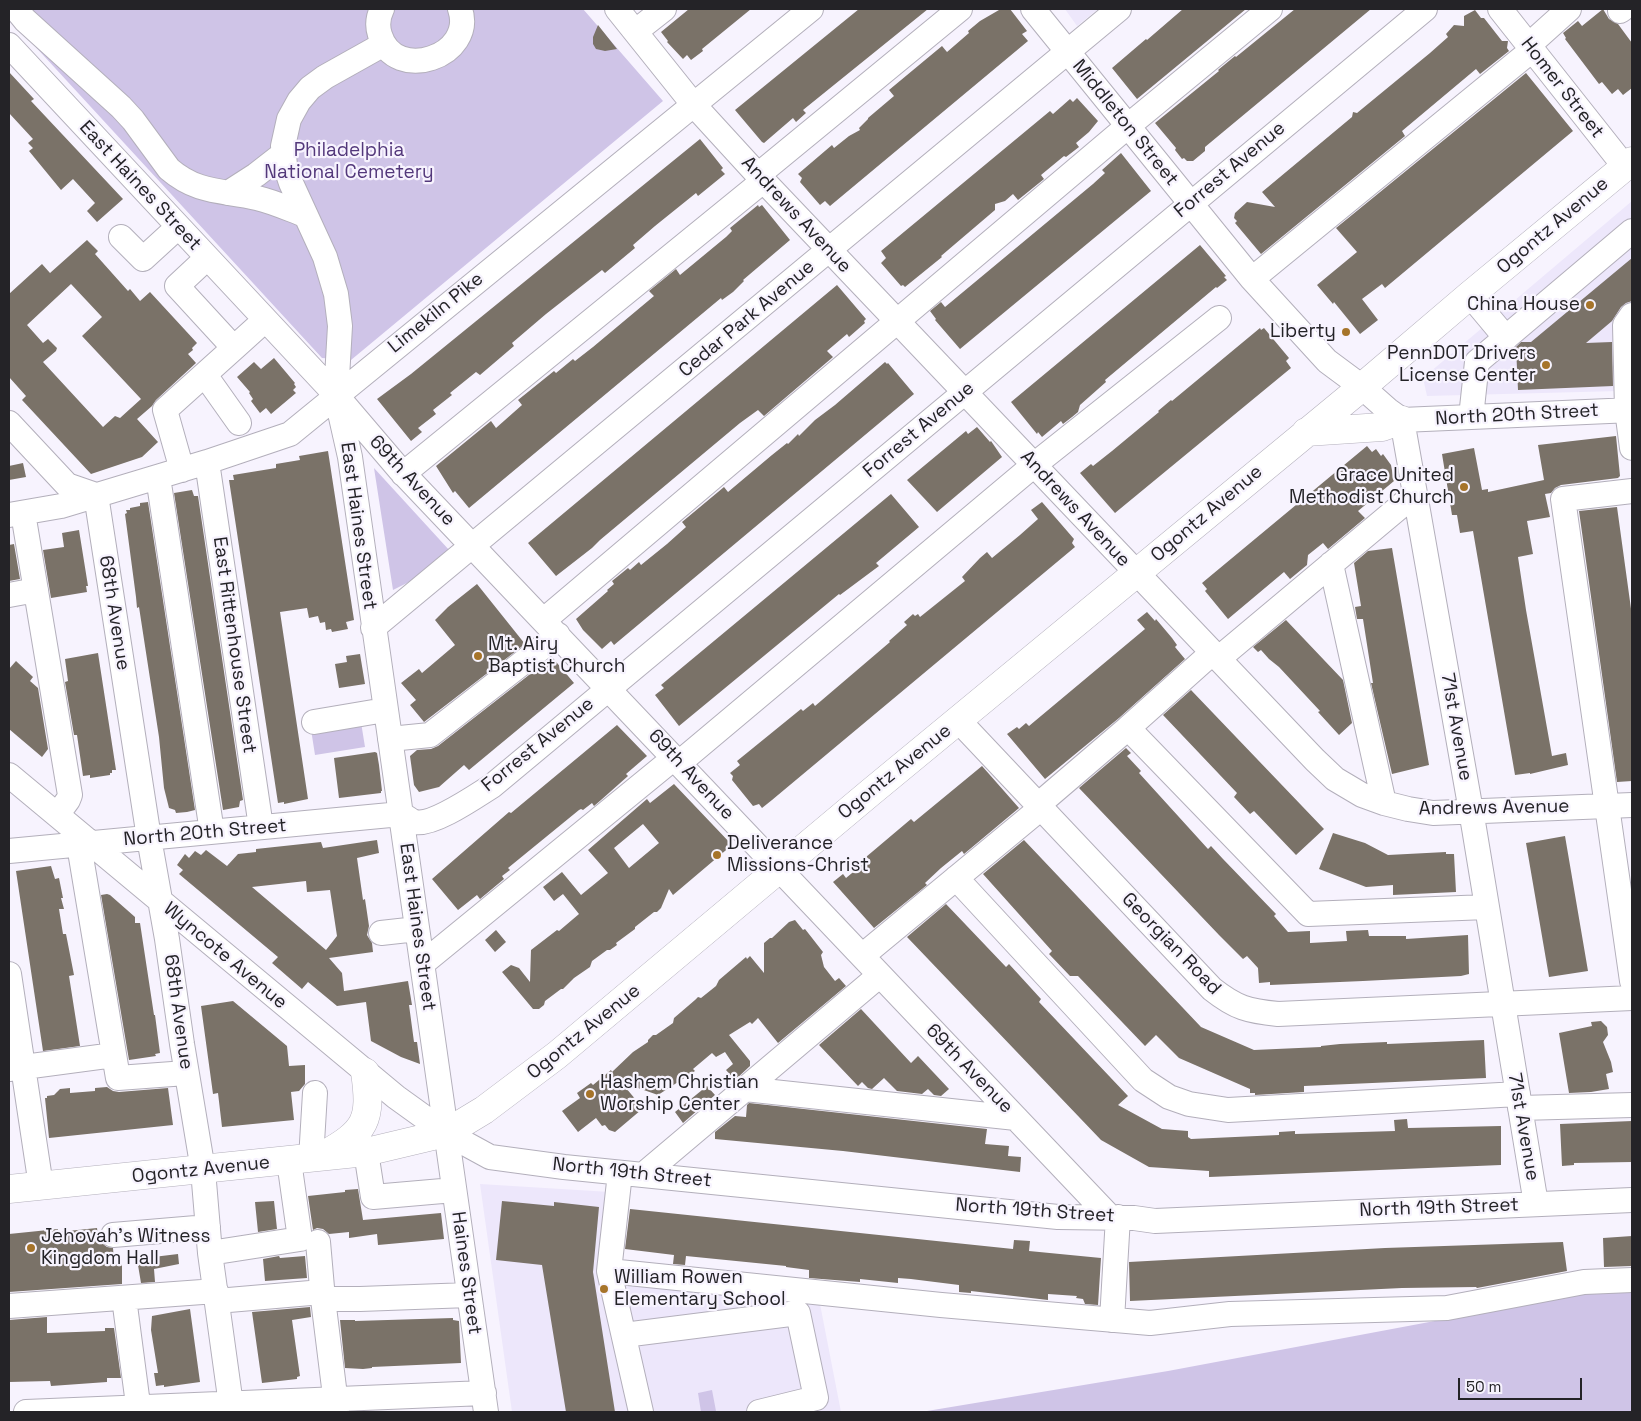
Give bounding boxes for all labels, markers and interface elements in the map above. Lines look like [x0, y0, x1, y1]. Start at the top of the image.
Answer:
street label: Homer Street [1515, 33, 1609, 143]
street label: Middleton Street [1067, 55, 1183, 191]
street label: East Haines Street [74, 116, 206, 256]
street label: Forrest Avenue [1170, 117, 1290, 223]
park label: Philadelphia National Cemetery [264, 140, 434, 184]
street label: Andrews Avenue [736, 152, 856, 278]
street label: Ogontz Avenue [1493, 173, 1613, 279]
street label: Cedar Park Avenue [675, 256, 819, 382]
street label: Limekiln Pike [384, 268, 488, 358]
place label: China House [1467, 294, 1580, 316]
marker: China House [1584, 299, 1596, 311]
place label: Liberty [1270, 321, 1336, 343]
marker: Liberty [1340, 326, 1352, 338]
place label: PennDOT Drivers License Center [1387, 343, 1536, 387]
marker: PennDOT Drivers License Center [1540, 359, 1552, 371]
street label: Forrest Avenue [859, 377, 979, 483]
street label: North 20th Street [1435, 399, 1599, 431]
street label: 69th Avenue [364, 431, 460, 531]
street label: East Haines Street [335, 441, 381, 611]
street label: Andrews Avenue [1015, 446, 1135, 572]
street label: Ogontz Avenue [1147, 461, 1267, 567]
place label: Grace United Methodist Church [1289, 465, 1454, 509]
marker: Grace United Methodist Church [1458, 481, 1470, 493]
street label: East Rittenhouse Street [207, 535, 261, 755]
street label: 68th Avenue [94, 554, 134, 672]
place label: Mt. Airy Baptist Church [488, 634, 625, 678]
marker: Mt. Airy Baptist Church [472, 650, 484, 662]
street label: 71st Avenue [1435, 671, 1477, 783]
street label: Forrest Avenue [477, 693, 599, 797]
street label: Ogontz Avenue [834, 720, 956, 824]
street label: 69th Avenue [643, 725, 739, 825]
street label: Andrews Avenue [1418, 795, 1570, 821]
street label: North 20th Street [122, 815, 288, 851]
place label: Deliverance Missions-Christ [727, 833, 869, 877]
street label: East Haines Street [394, 842, 440, 1012]
marker: Deliverance Missions-Christ [711, 849, 723, 861]
street label: Georgian Road [1117, 888, 1225, 1000]
street label: Wyncote Avenue [159, 898, 291, 1014]
street label: 68th Avenue [159, 953, 197, 1071]
street label: Ogontz Avenue [523, 980, 645, 1084]
street label: 69th Avenue [921, 1019, 1017, 1119]
street label: 71st Avenue [1502, 1071, 1544, 1183]
place label: Hashem Christian Worship Center [600, 1072, 759, 1116]
marker: Hashem Christian Worship Center [584, 1088, 596, 1100]
street label: Ogontz Avenue [131, 1151, 271, 1189]
street label: North 19th Street [551, 1153, 713, 1193]
street label: North 19th Street [955, 1194, 1115, 1228]
street label: North 19th Street [1359, 1194, 1519, 1222]
street label: Haines Street [446, 1210, 486, 1336]
place label: Jehovah's Witness Kingdom Hall [41, 1226, 211, 1270]
marker: Jehovah's Witness Kingdom Hall [25, 1242, 37, 1254]
place label: William Rowen Elementary School [614, 1267, 786, 1311]
marker: William Rowen Elementary School [598, 1283, 610, 1295]
scale bar [1461, 1368, 1585, 1400]
text: 50 m [1466, 1377, 1501, 1396]

